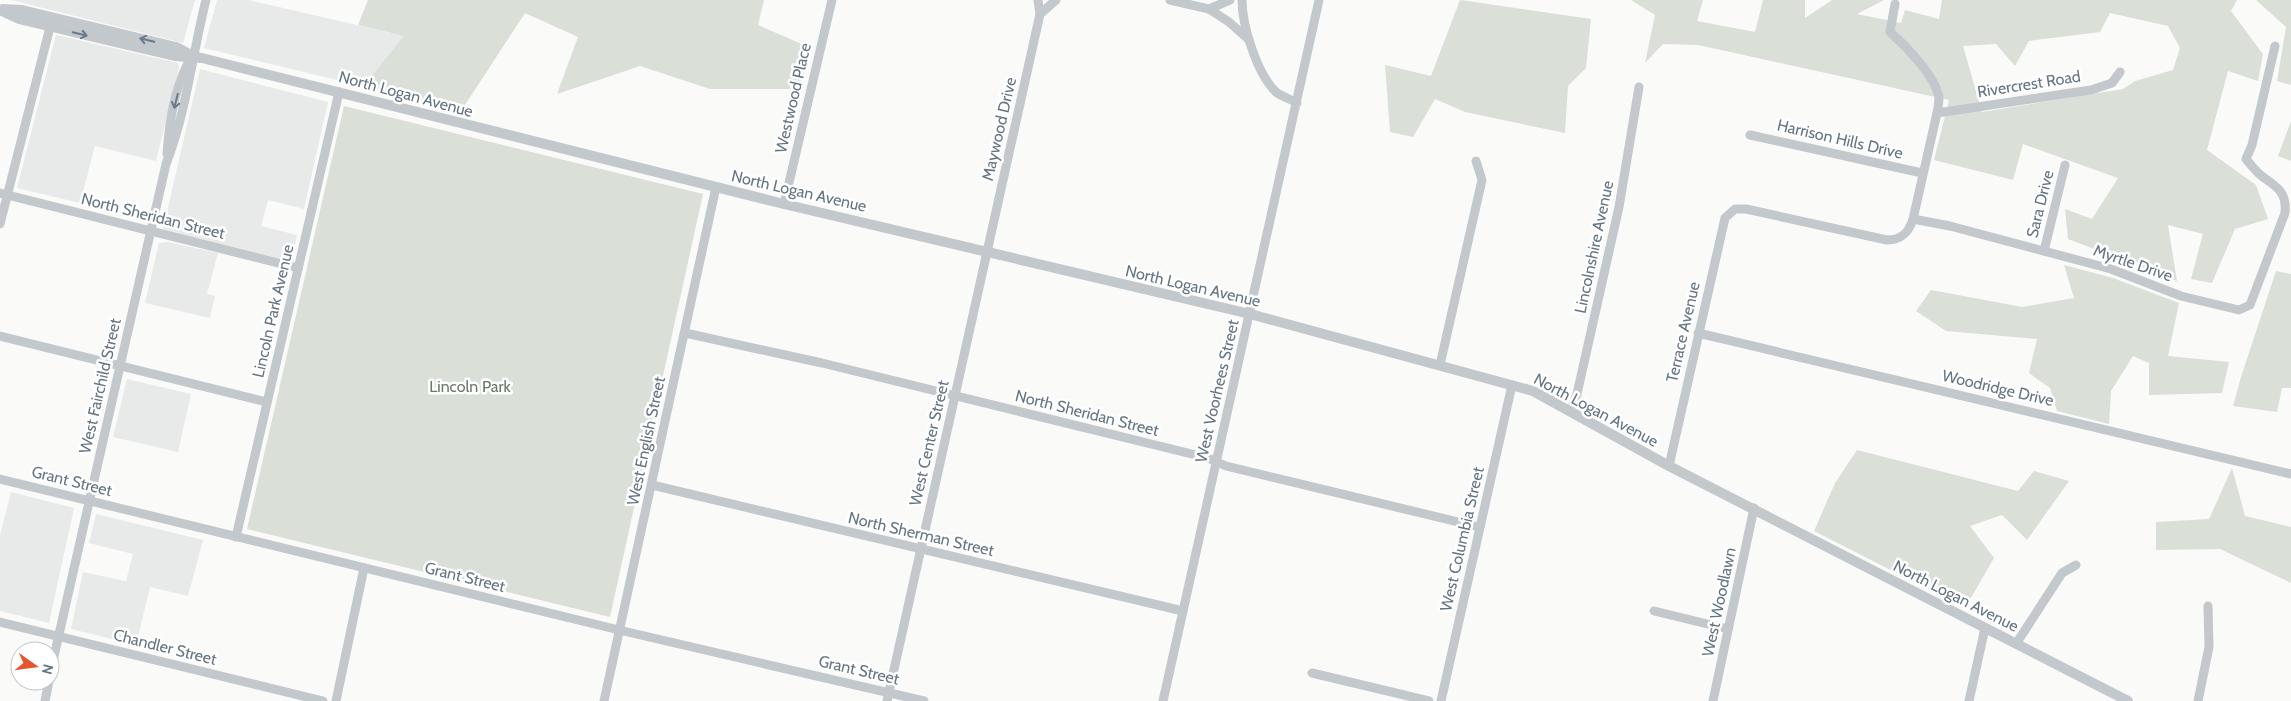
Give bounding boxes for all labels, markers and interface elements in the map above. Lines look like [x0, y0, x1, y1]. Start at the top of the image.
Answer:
one-way arrow [72, 30, 88, 39]
one-way arrow [139, 35, 155, 44]
street label: Westwood Place [771, 41, 815, 155]
street label: Rivercrest Road [1976, 66, 2082, 102]
street label: North Logan Avenue [337, 67, 475, 121]
street label: Maywood Drive [978, 75, 1020, 183]
one-way arrow [171, 93, 180, 109]
street label: Harrison Hills Drive [1775, 115, 1905, 163]
street label: North Logan Avenue [730, 166, 868, 216]
street label: Sara Drive [2022, 168, 2058, 240]
street label: Lincolnshire Avenue [1571, 179, 1617, 315]
street label: North Sheridan Street [79, 189, 227, 243]
street label: Myrtle Drive [2091, 241, 2175, 285]
street label: Lincoln Park Avenue [248, 243, 298, 379]
street label: North Logan Avenue [1124, 261, 1262, 311]
street label: Terrace Avenue [1662, 280, 1704, 384]
street label: West Fairchild Street [75, 316, 125, 456]
street label: West Voorhees Street [1191, 317, 1243, 464]
street label: Woodridge Drive [1940, 366, 2056, 410]
street label: North Logan Avenue [1531, 369, 1661, 451]
street label: West English Street [623, 374, 669, 507]
park label: Lincoln Park [429, 377, 512, 396]
street label: West Center Street [905, 378, 953, 508]
street label: North Sheridan Street [1013, 386, 1161, 440]
street label: Grant Street [30, 462, 115, 500]
street label: West Columbia Street [1436, 464, 1488, 613]
street label: North Sherman Street [846, 508, 996, 560]
street label: West Woodlawn [1698, 546, 1740, 658]
street label: North Logan Avenue [1890, 556, 2022, 636]
street label: Grant Street [423, 558, 508, 596]
street label: Chandler Street [111, 625, 219, 669]
north arrow [10, 641, 60, 691]
street label: Grant Street [817, 651, 902, 689]
text: N [38, 662, 58, 676]

